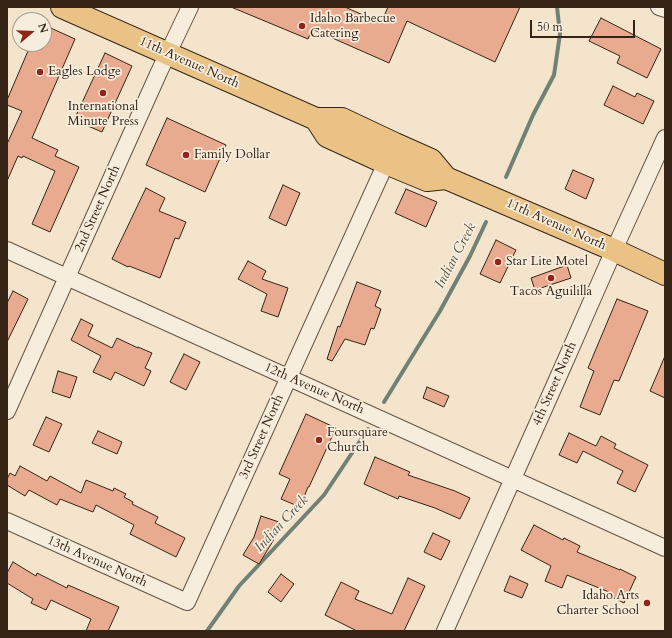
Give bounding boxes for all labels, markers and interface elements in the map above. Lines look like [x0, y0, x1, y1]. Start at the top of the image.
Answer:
place label: Idaho Barbecue Catering [310, 11, 396, 42]
north arrow [12, 12, 52, 52]
scale bar [532, 12, 637, 38]
text: 50 m [537, 19, 563, 35]
text: N [34, 21, 52, 35]
marker: Idaho Barbecue Catering [297, 21, 307, 31]
street label: 11th Avenue North [137, 34, 241, 92]
place label: Eagles Lodge [48, 64, 121, 80]
marker: Eagles Lodge [35, 67, 45, 77]
marker: International Minute Press [98, 88, 108, 98]
place label: International Minute Press [68, 99, 138, 130]
place label: Family Dollar [194, 147, 270, 163]
marker: Family Dollar [181, 150, 191, 160]
street label: 2nd Street North [72, 163, 124, 255]
street label: 11th Avenue North [504, 196, 608, 254]
water label: Indian Creek [432, 221, 480, 291]
place label: Star Lite Motel [506, 254, 588, 270]
marker: Star Lite Motel [493, 257, 503, 267]
marker: Tacos Aguililla [546, 273, 556, 283]
place label: Tacos Aguililla [510, 284, 592, 300]
street label: 4th Street North [530, 340, 580, 428]
street label: 12th Avenue North [262, 360, 366, 418]
street label: 3rd Street North [236, 392, 288, 482]
place label: Foursquare Church [327, 425, 388, 456]
marker: Foursquare Church [314, 435, 324, 445]
water label: Indian Creek [252, 492, 312, 556]
street label: 13th Avenue North [45, 533, 149, 591]
place label: Idaho Arts Charter School [556, 588, 639, 619]
marker: Idaho Arts Charter School [642, 598, 652, 608]

